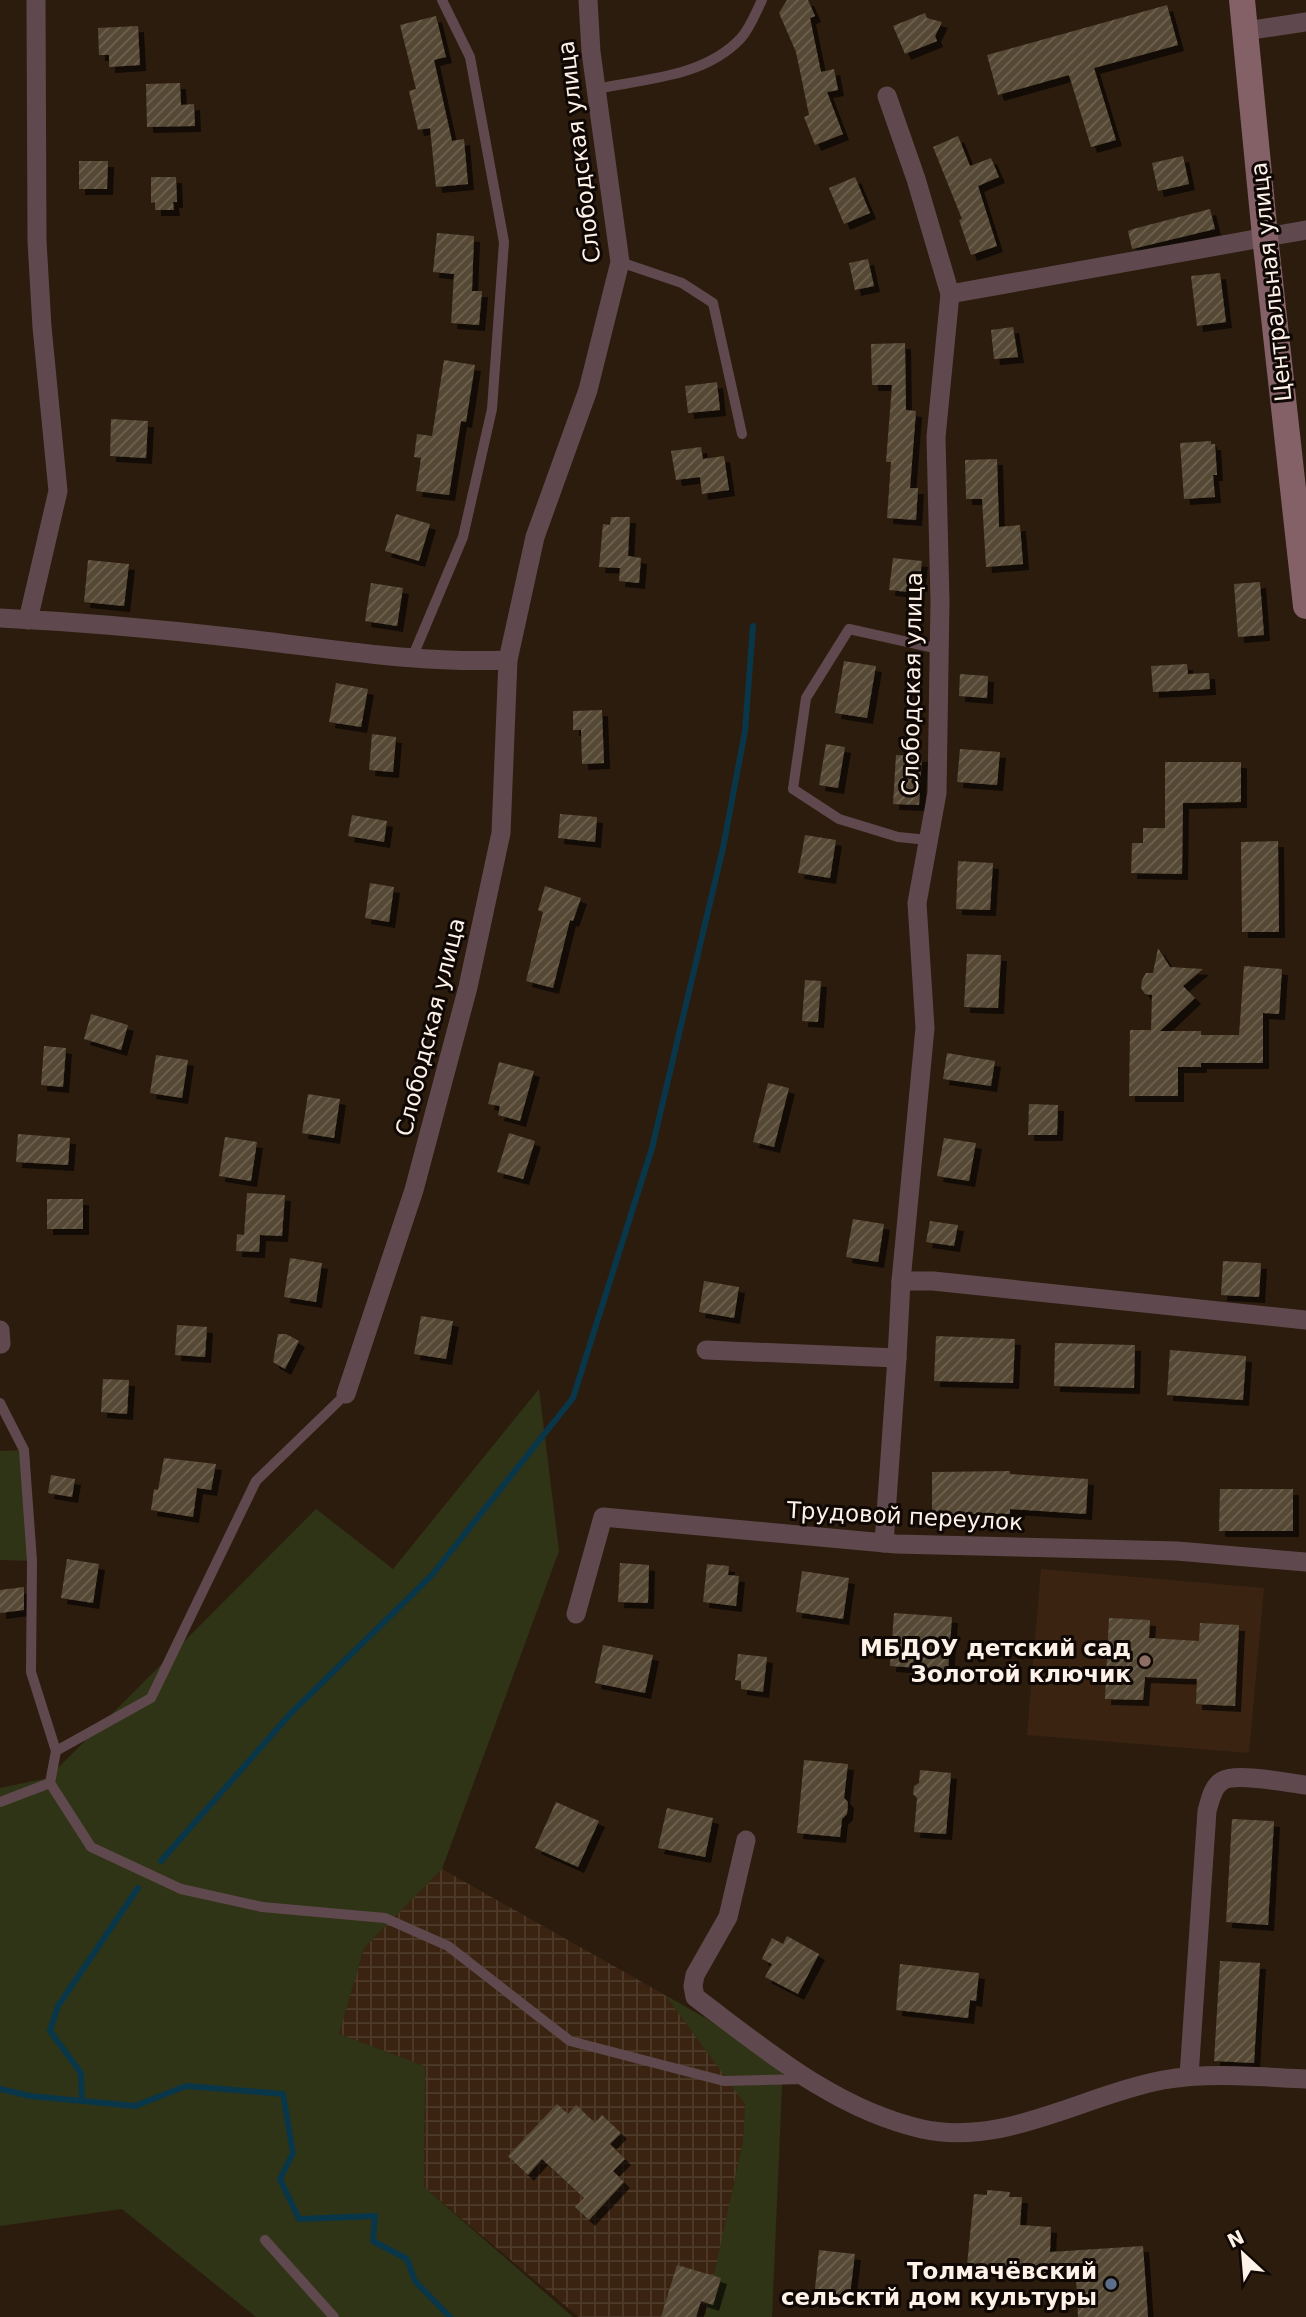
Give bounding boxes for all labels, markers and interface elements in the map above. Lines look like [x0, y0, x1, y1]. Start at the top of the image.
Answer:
street label: Слободская улица [552, 39, 606, 265]
street label: Центральная улица [1245, 161, 1297, 403]
street label: Слободская улица [897, 572, 927, 796]
street label: Слободская улица [390, 915, 470, 1139]
street label: Трудовой переулок [785, 1497, 1024, 1535]
place label: МБДОУ детский сад Золотой ключик [860, 1635, 1131, 1687]
marker: МБДОУ детский сад Золотой ключик [1137, 1653, 1153, 1669]
north arrow [1208, 2219, 1278, 2289]
text: N [1224, 2225, 1248, 2252]
place label: Толмачёвский сельсктй дом культуры [781, 2258, 1097, 2310]
marker: Толмачёвский сельсктй дом культуры [1103, 2276, 1119, 2292]

